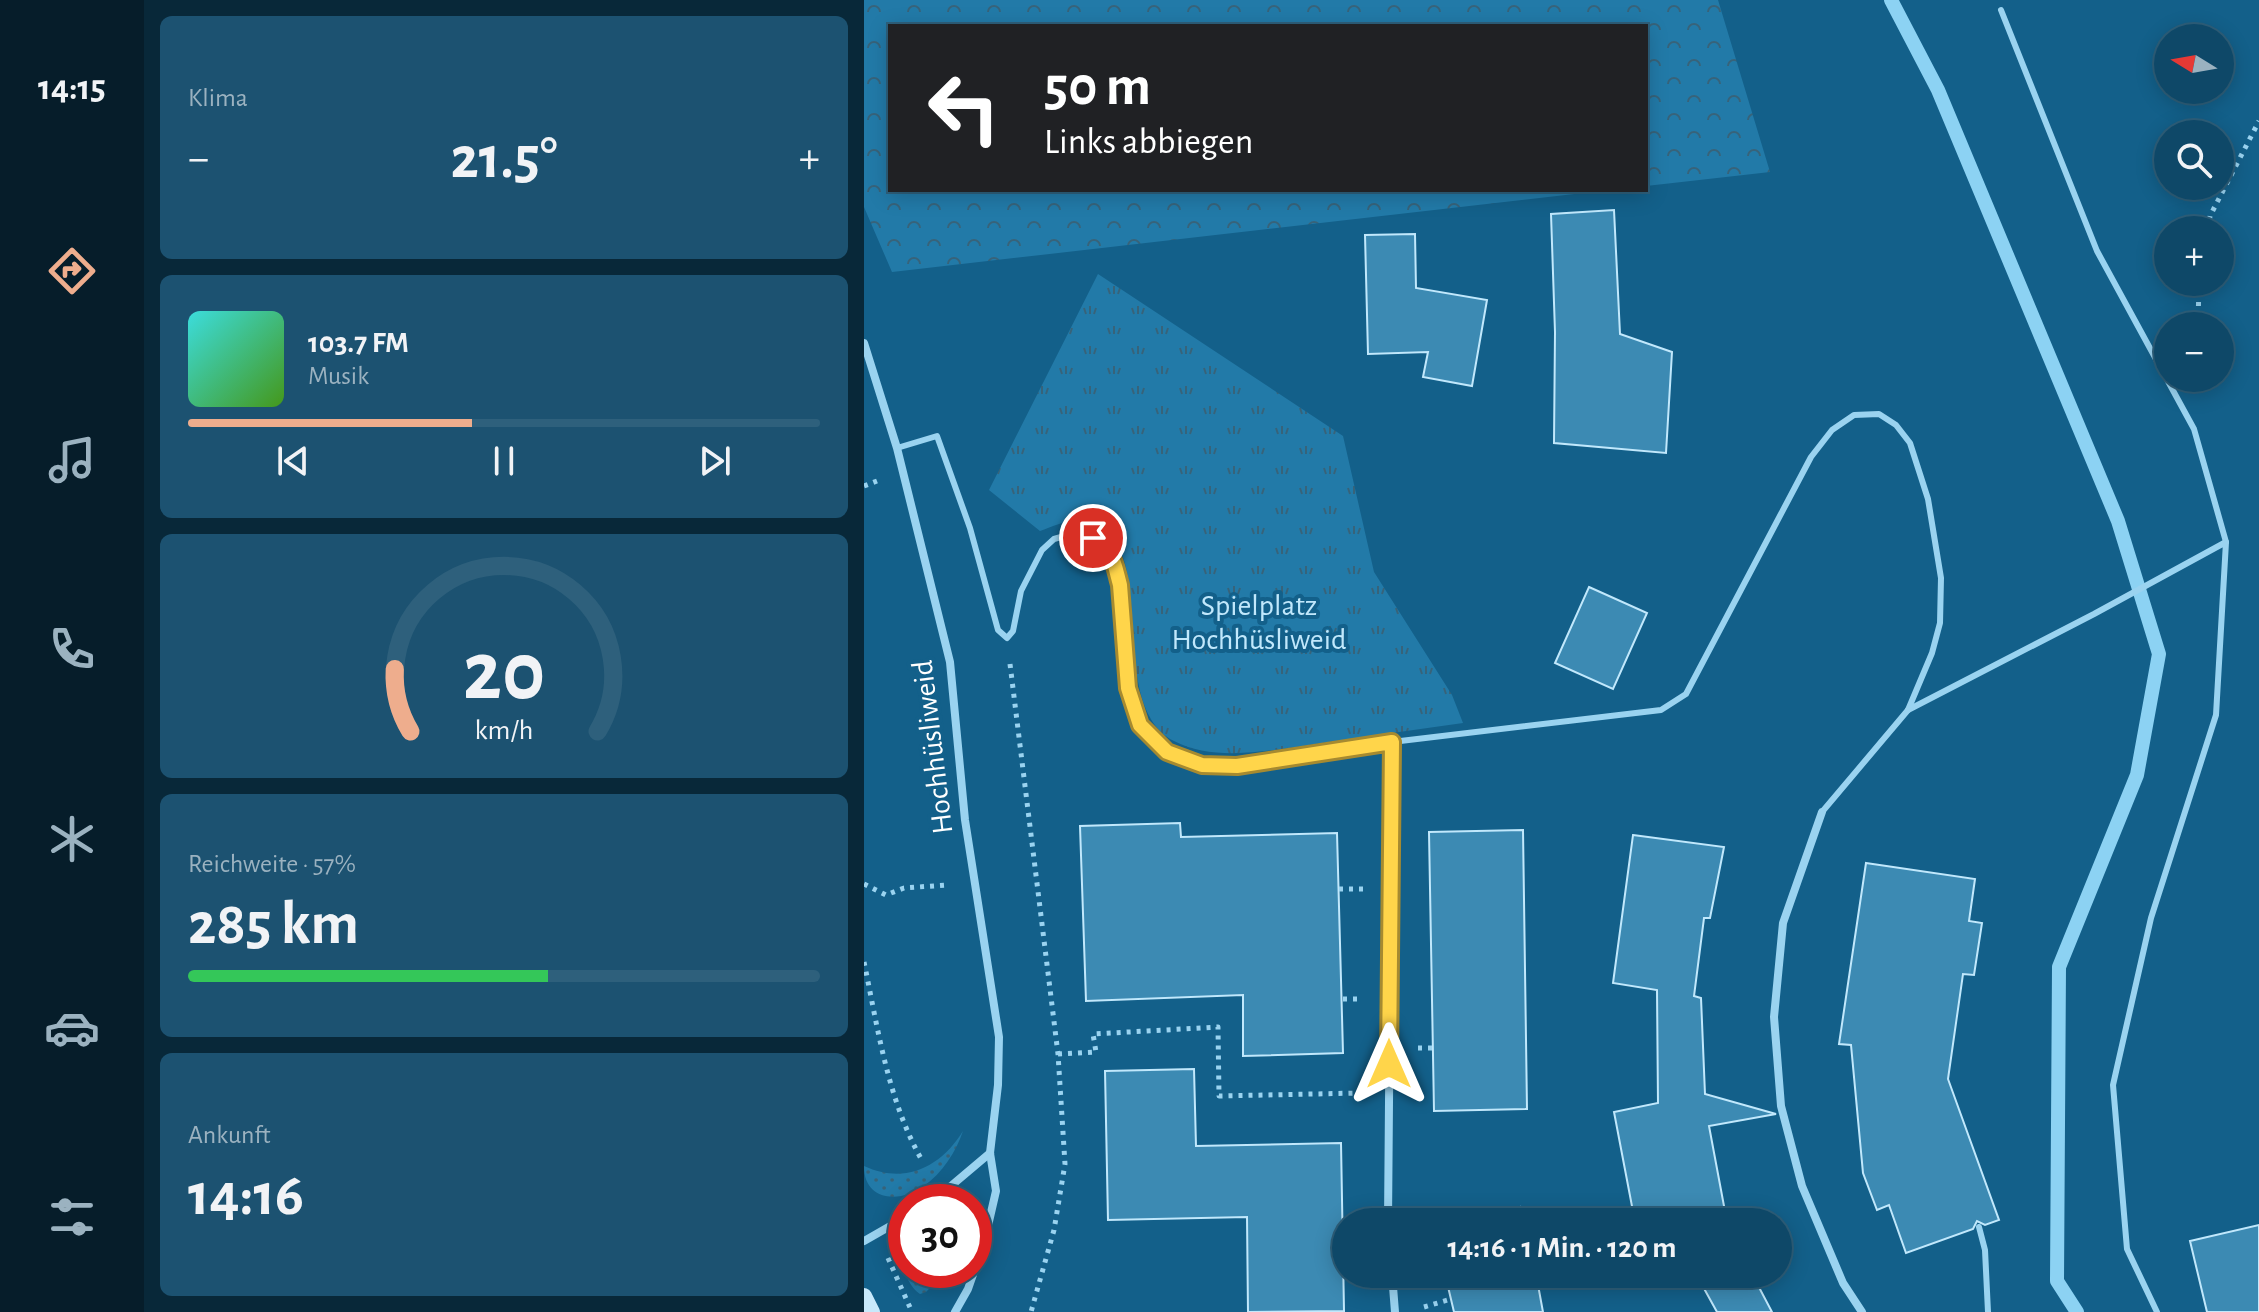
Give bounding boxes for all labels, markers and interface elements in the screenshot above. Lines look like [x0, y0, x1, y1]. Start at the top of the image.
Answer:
north arrow [2154, 24, 2234, 104]
map controls [2154, 24, 2234, 392]
icon: left [912, 56, 1016, 160]
text: 50 m [1044, 59, 1151, 115]
text: 14:15 [38, 70, 106, 106]
text: Klima [188, 85, 248, 111]
button: search [2154, 120, 2234, 200]
text: Links abbiegen [1044, 124, 1253, 160]
text: 21.5° [450, 129, 558, 189]
text: − [188, 137, 209, 181]
text: + [799, 137, 820, 181]
button: + [2154, 216, 2234, 296]
icon: directions [44, 243, 100, 299]
button: − [2154, 312, 2234, 392]
text: 103.7 FM [308, 328, 409, 358]
text: Musik [308, 363, 369, 389]
icon: music [44, 432, 100, 488]
icon: previous [271, 439, 315, 483]
icon: pause [482, 439, 526, 483]
icon: next [693, 439, 737, 483]
pin [1059, 504, 1127, 572]
icon: arrive [1071, 516, 1115, 560]
park label: Spielplatz Hochhüsliweid [1172, 591, 1346, 655]
icon: phone [44, 621, 100, 677]
text: 20 [463, 631, 545, 715]
street label: Hochhüsliweid [907, 658, 959, 836]
text: km/h [475, 716, 533, 745]
icon: climate [44, 811, 100, 867]
text: Reichweite · 57% [188, 851, 356, 877]
text: 285 km [188, 895, 359, 955]
icon: car [44, 1000, 100, 1056]
position arrow [1347, 1022, 1431, 1106]
text: Ankunft [188, 1122, 271, 1148]
text: 14:16 [188, 1166, 304, 1226]
speed limit sign: 30 [888, 1184, 992, 1288]
icon: filters [44, 1189, 100, 1245]
text: 14:16 · 1 Min. · 120 m [1447, 1233, 1677, 1263]

